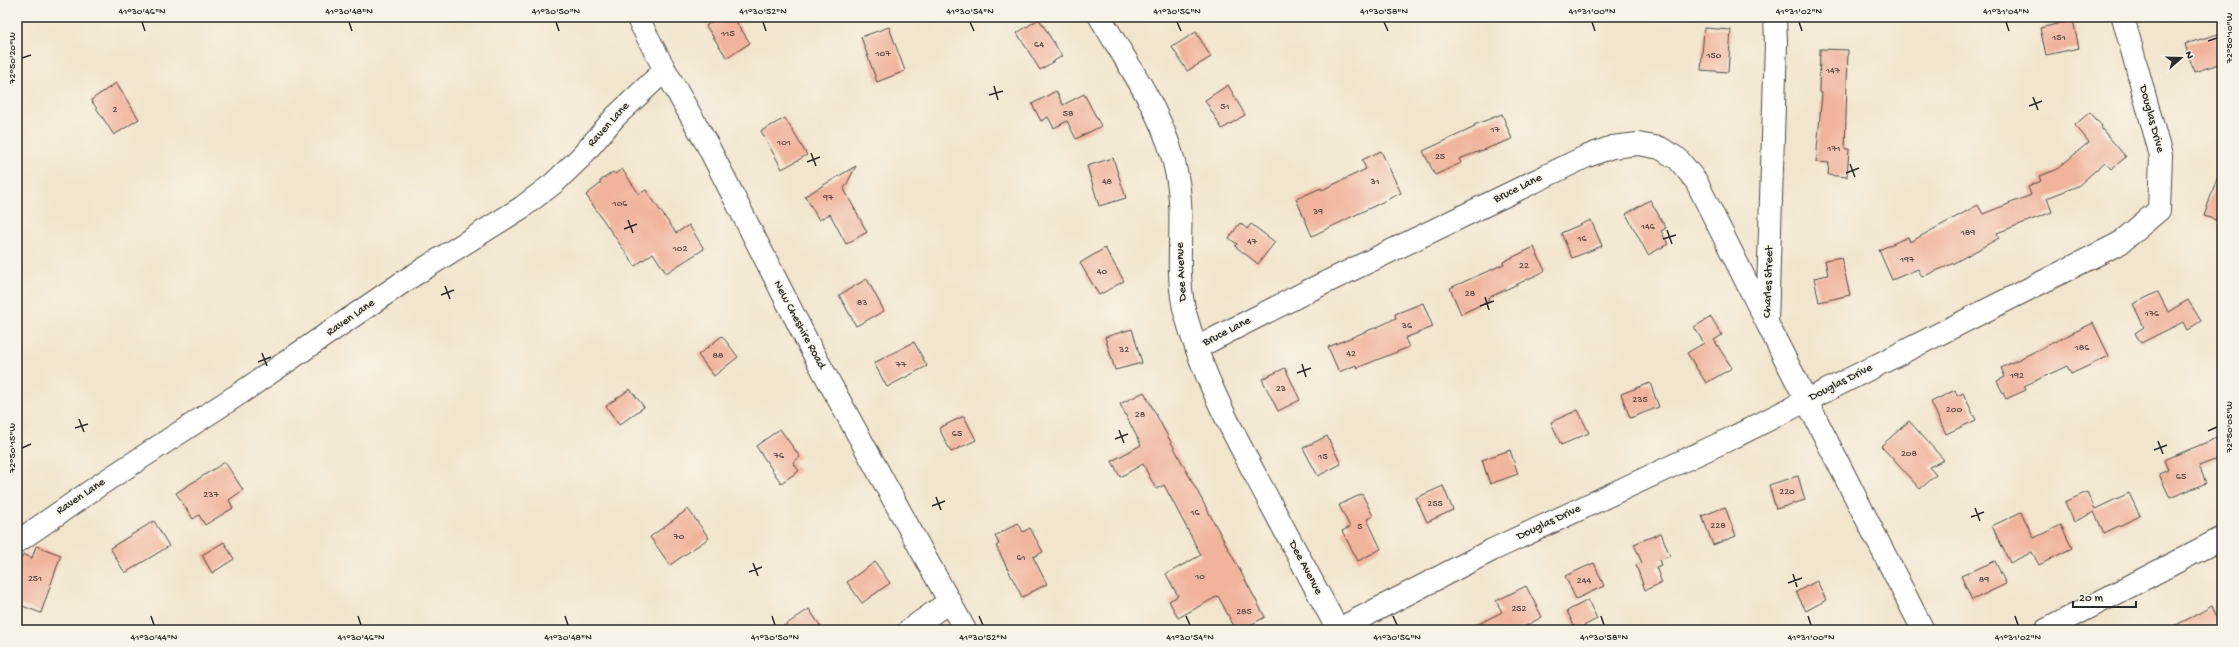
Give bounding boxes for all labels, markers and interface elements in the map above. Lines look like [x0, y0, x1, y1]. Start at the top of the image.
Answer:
text: 41°30'46"N [118, 6, 166, 18]
text: 41°30'48"N [325, 6, 373, 18]
text: 41°30'50"N [532, 6, 581, 18]
text: 41°30'52"N [739, 6, 787, 18]
text: 41°30'54"N [946, 6, 994, 18]
text: 41°30'56"N [1153, 6, 1201, 18]
text: 41°30'58"N [1360, 6, 1409, 18]
text: 41°31'00"N [1568, 6, 1616, 18]
text: 41°31'02"N [1776, 6, 1823, 18]
text: 41°31'04"N [1983, 6, 2030, 18]
text: 72°50'10"W [2224, 12, 2236, 64]
house number: 115 [720, 28, 735, 40]
text: 72°50'20"W [7, 32, 19, 85]
house number: 151 [2051, 32, 2066, 44]
north arrow [2161, 38, 2201, 78]
house number: 64 [1034, 39, 1044, 51]
house number: 107 [875, 48, 891, 60]
house number: 150 [1706, 50, 1722, 62]
text: N [2182, 50, 2195, 61]
house number: 147 [1825, 65, 1841, 77]
street label: Douglas Drive [2135, 83, 2167, 155]
street label: Raven Lane [585, 99, 633, 150]
house number: 51 [1220, 101, 1230, 113]
house number: 2 [113, 104, 118, 116]
house number: 58 [1063, 108, 1074, 120]
house number: 17 [1489, 124, 1500, 136]
house number: 101 [776, 137, 791, 149]
house number: 171 [1826, 143, 1841, 155]
house number: 25 [1435, 151, 1445, 163]
street label: Bruce Lane [1491, 171, 1545, 207]
house number: 48 [1102, 176, 1113, 188]
house number: 31 [1369, 176, 1380, 188]
house number: 97 [822, 192, 834, 204]
house number: 106 [612, 198, 628, 210]
house number: 39 [1312, 206, 1323, 218]
house number: 146 [1640, 221, 1656, 233]
house number: 189 [1960, 227, 1975, 239]
house number: 16 [1576, 233, 1587, 245]
house number: 47 [1247, 236, 1258, 248]
street label: Dee Avenue [1173, 241, 1191, 303]
house number: 102 [672, 243, 687, 255]
street label: Charles Street [1761, 245, 1777, 318]
house number: 197 [1899, 254, 1915, 266]
house number: 22 [1519, 260, 1529, 272]
house number: 40 [1097, 266, 1108, 278]
street label: New Cheshire Road [770, 278, 829, 373]
house number: 28 [1465, 288, 1476, 300]
street label: Raven Lane [324, 296, 379, 340]
house number: 83 [857, 297, 867, 309]
house number: 176 [2144, 308, 2160, 320]
street label: Bruce Lane [1200, 314, 1254, 351]
house number: 36 [1401, 320, 1413, 332]
house number: 186 [2074, 342, 2090, 354]
house number: 32 [1118, 344, 1129, 356]
house number: 42 [1346, 348, 1356, 360]
house number: 88 [713, 350, 724, 362]
house number: 77 [895, 359, 907, 371]
street label: Douglas Drive [1806, 361, 1876, 405]
house number: 192 [2009, 370, 2024, 382]
house number: 23 [1276, 383, 1286, 395]
house number: 235 [1632, 394, 1648, 406]
text: 72°50'05"W [2224, 401, 2236, 454]
house number: 200 [1946, 404, 1962, 416]
house number: 28 [1135, 409, 1146, 421]
text: 72°50'15"W [7, 422, 19, 474]
house number: 65 [952, 428, 962, 440]
house number: 208 [1901, 448, 1918, 460]
house number: 76 [773, 450, 785, 462]
house number: 15 [1317, 451, 1328, 463]
house number: 65 [2176, 471, 2186, 483]
street label: Raven Lane [54, 475, 109, 518]
house number: 220 [1779, 486, 1795, 498]
house number: 237 [203, 489, 219, 501]
house number: 255 [1427, 498, 1443, 510]
street label: Douglas Drive [1514, 502, 1584, 544]
house number: 16 [1189, 507, 1200, 519]
house number: 228 [1710, 520, 1726, 532]
house number: 5 [1357, 521, 1363, 533]
house number: 70 [673, 531, 685, 543]
street label: Dee Avenue [1284, 538, 1325, 598]
house number: 61 [1016, 552, 1026, 564]
house number: 10 [1194, 571, 1205, 583]
house number: 251 [28, 573, 42, 585]
house number: 89 [1979, 574, 1989, 586]
house number: 244 [1577, 575, 1591, 587]
scale bar [2073, 583, 2136, 609]
text: 20 m [2079, 592, 2104, 606]
house number: 252 [1511, 603, 1527, 615]
house number: 285 [1236, 606, 1252, 618]
text: 41°30'44"N [131, 632, 178, 644]
text: 41°30'46"N [337, 632, 385, 644]
text: 41°30'48"N [544, 632, 592, 644]
text: 41°30'50"N [751, 632, 800, 644]
text: 41°30'52"N [959, 632, 1007, 644]
text: 41°30'54"N [1166, 632, 1214, 644]
text: 41°30'56"N [1373, 632, 1421, 644]
text: 41°30'58"N [1580, 632, 1629, 644]
text: 41°31'00"N [1787, 632, 1835, 644]
text: 41°31'02"N [1995, 632, 2042, 644]

